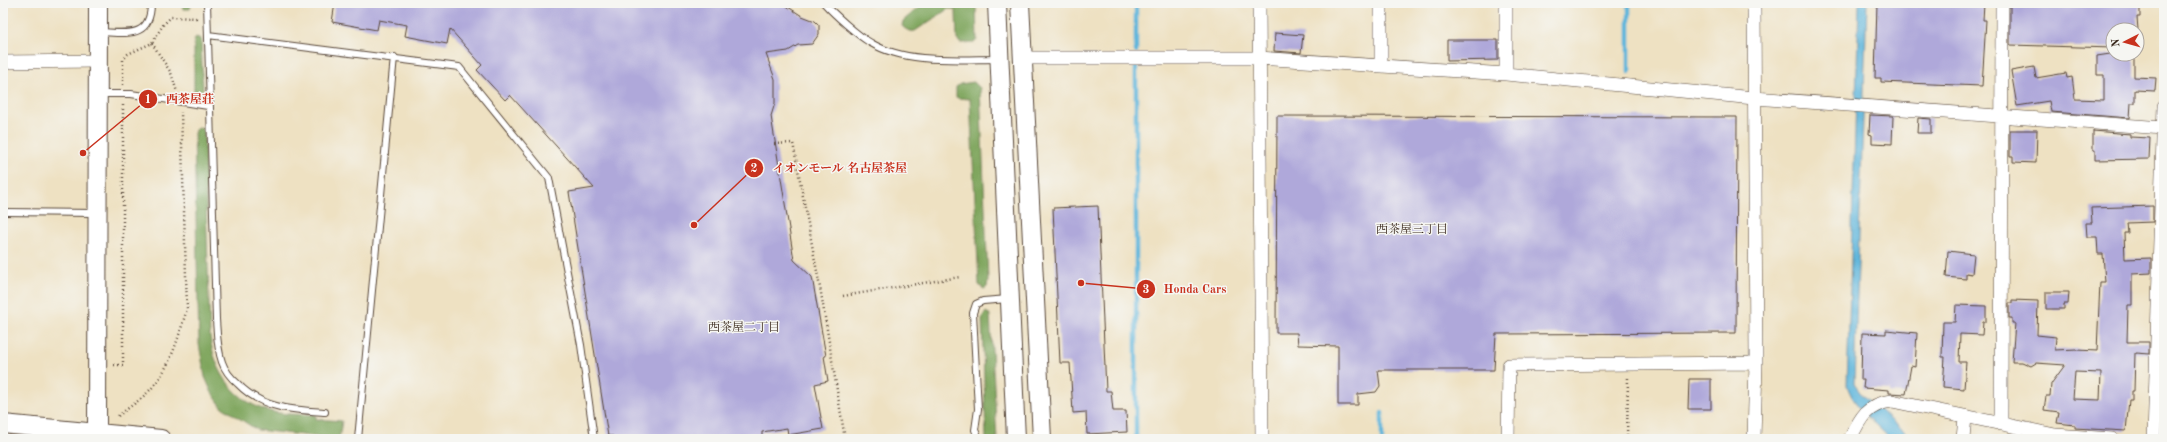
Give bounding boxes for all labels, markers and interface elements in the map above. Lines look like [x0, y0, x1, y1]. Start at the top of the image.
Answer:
north arrow [2105, 22, 2145, 62]
text: N [2111, 38, 2122, 48]
callout: 西茶屋荘 [138, 87, 222, 111]
text: 西茶屋荘 [166, 92, 214, 106]
text: 1 [145, 94, 151, 106]
callout: イオンモール 名古屋茶屋 [744, 156, 915, 180]
text: イオンモール 名古屋茶屋 [773, 161, 907, 175]
text: 2 [751, 163, 758, 175]
district label: 西茶屋三丁目 [1376, 222, 1448, 236]
callout: Honda Cars [1136, 277, 1235, 301]
text: 3 [1143, 284, 1150, 296]
text: Honda Cars [1164, 284, 1226, 296]
district label: 西茶屋二丁目 [708, 320, 780, 334]

